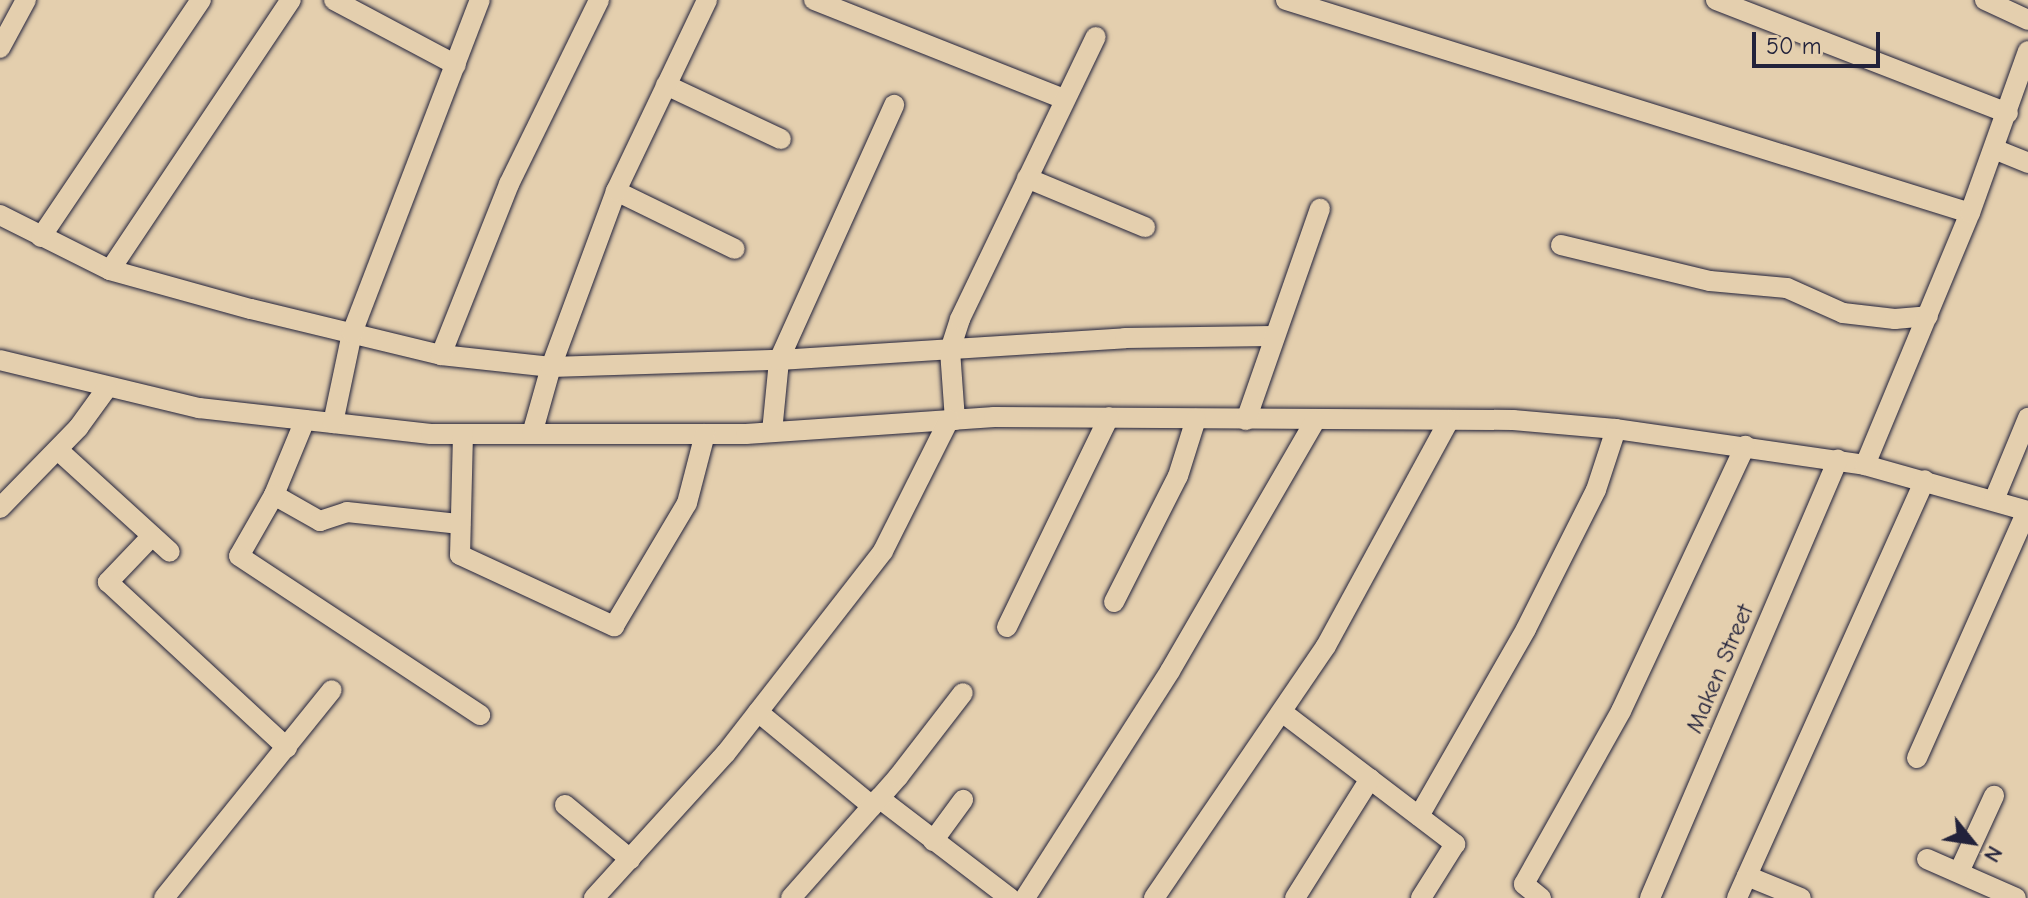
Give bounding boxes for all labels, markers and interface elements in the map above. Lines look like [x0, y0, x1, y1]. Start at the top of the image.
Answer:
scale bar [1756, 16, 1884, 66]
text: 50 m [1766, 32, 1822, 60]
street label: Maken Street [1680, 600, 1760, 738]
north arrow [1932, 802, 2012, 882]
text: N [1978, 841, 2008, 867]

